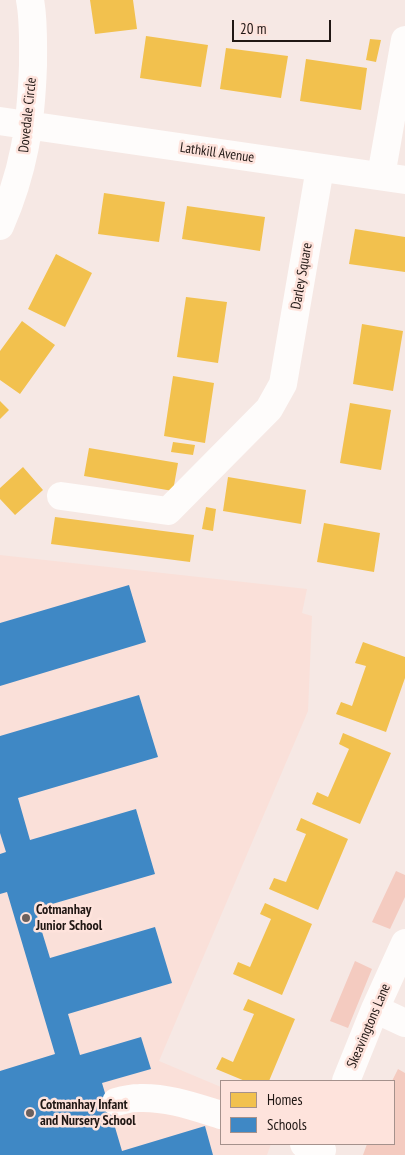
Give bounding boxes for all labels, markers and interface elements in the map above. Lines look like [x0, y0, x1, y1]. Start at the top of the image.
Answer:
scale bar [235, 10, 334, 42]
text: 20 m [240, 19, 266, 38]
street label: Dovedale Circle [16, 77, 40, 153]
street label: Lathkill Avenue [179, 139, 255, 167]
street label: Darley Square [288, 241, 316, 311]
place label: Cotmanhay Junior School [36, 902, 102, 934]
marker: Cotmanhay Junior School [20, 912, 32, 924]
street label: Skeavingtons Lane [344, 981, 394, 1071]
legend [220, 1080, 395, 1145]
text: Homes [267, 1090, 303, 1109]
place label: Cotmanhay Infant and Nursery School [40, 1097, 136, 1130]
marker: Cotmanhay Infant and Nursery School [24, 1107, 36, 1119]
text: Schools [267, 1115, 307, 1134]

